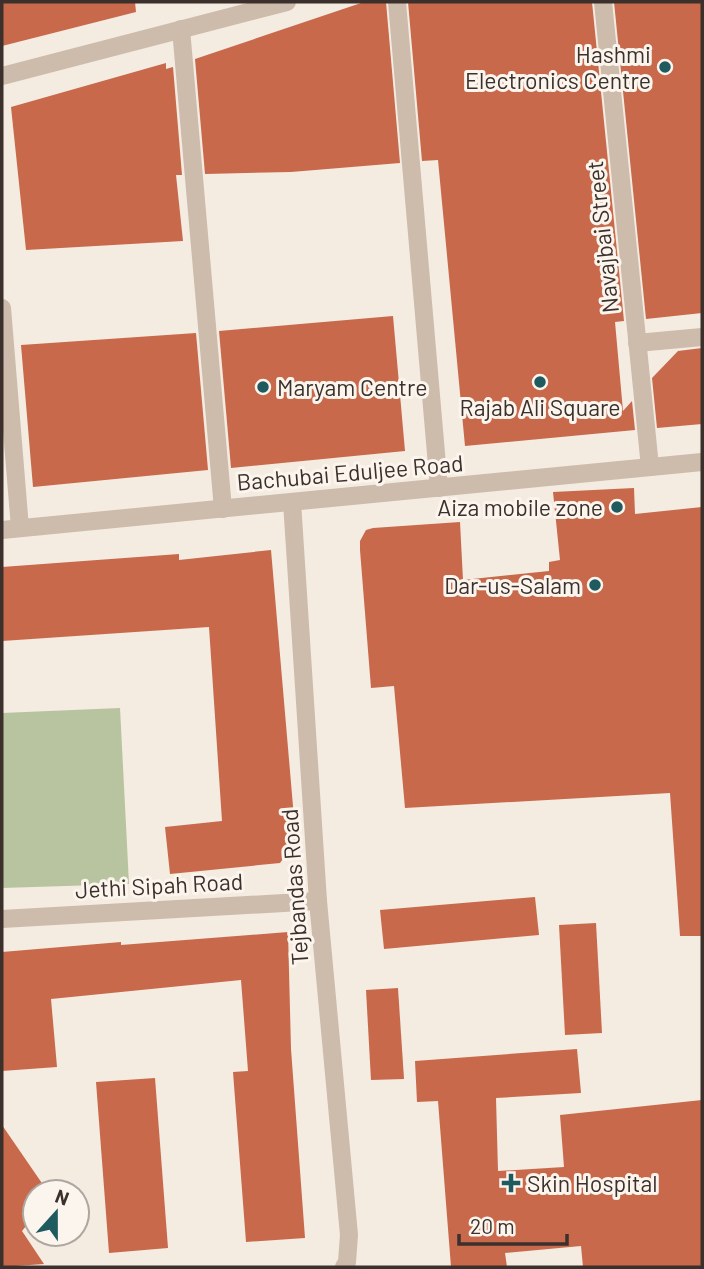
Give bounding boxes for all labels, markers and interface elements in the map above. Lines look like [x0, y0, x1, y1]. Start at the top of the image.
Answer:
place label: Hashmi Electronics Centre [465, 40, 651, 94]
marker: Hashmi Electronics Centre [657, 59, 673, 75]
street label: Navajbai Street [580, 160, 624, 314]
place label: Maryam Centre [277, 373, 427, 401]
marker: Rajab Ali Square [532, 374, 548, 390]
marker: Maryam Centre [255, 379, 271, 395]
place label: Rajab Ali Square [460, 393, 620, 421]
street label: Bachubai Eduljee Road [236, 448, 464, 496]
place label: Aiza mobile zone [437, 493, 603, 521]
marker: Aiza mobile zone [609, 499, 625, 515]
place label: Dar-us-Salam [444, 571, 581, 599]
marker: Dar-us-Salam [587, 577, 603, 593]
street label: Tejbandas Road [275, 808, 313, 966]
street label: Jethi Sipah Road [74, 867, 244, 903]
place label: Skin Hospital [527, 1169, 657, 1197]
marker: Skin Hospital [501, 1173, 521, 1193]
north arrow [21, 1178, 91, 1248]
text: N [52, 1184, 72, 1210]
scale bar [459, 1202, 568, 1246]
text: 20 m [470, 1213, 515, 1238]

